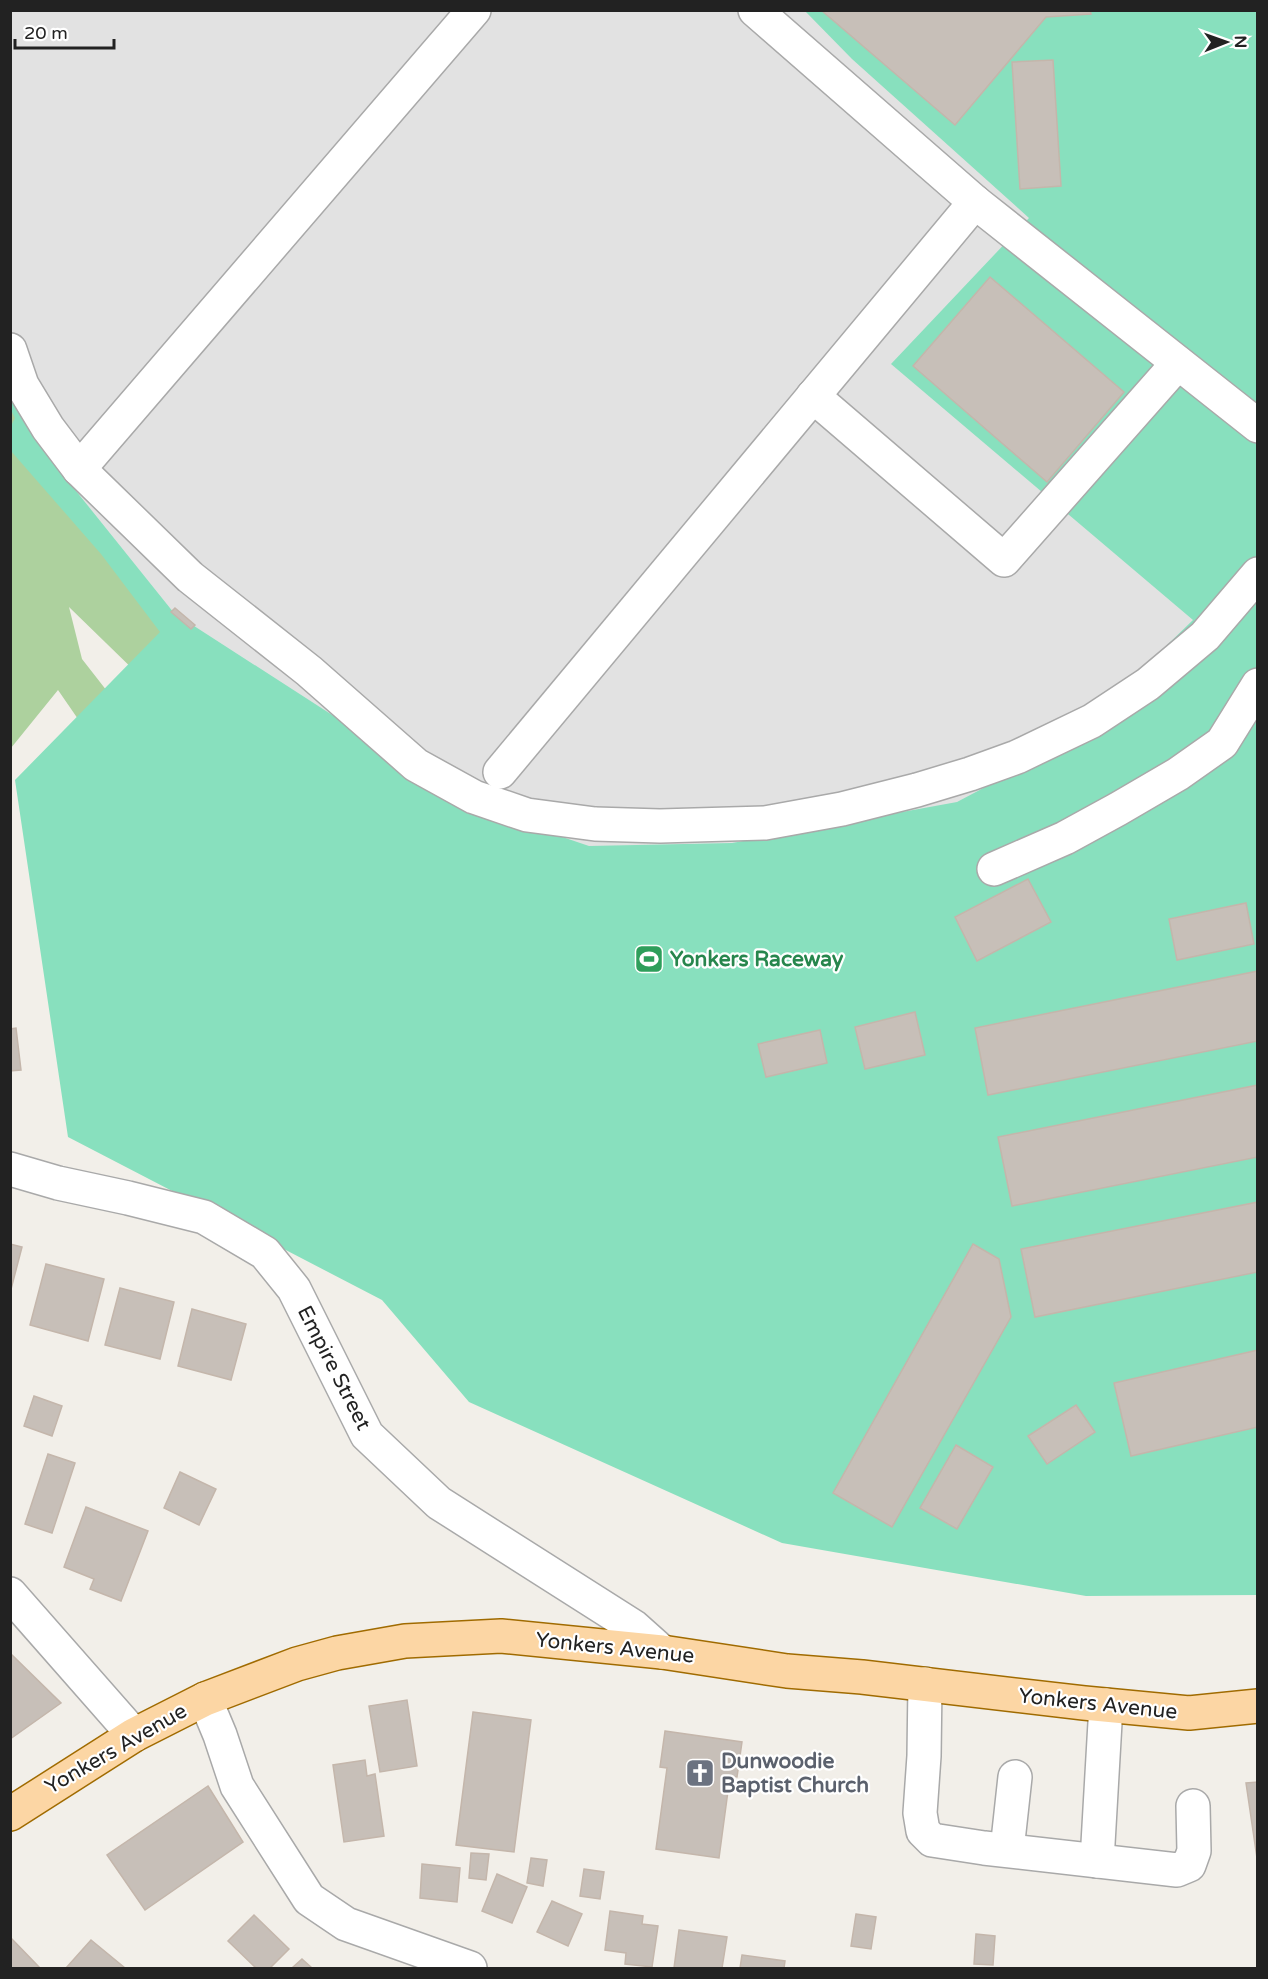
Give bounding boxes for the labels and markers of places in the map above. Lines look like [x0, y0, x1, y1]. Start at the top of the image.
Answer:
sports icon: Yonkers Raceway [633, 943, 665, 975]
place label: Yonkers Raceway [670, 947, 844, 972]
place label: Dunwoodie Baptist Church [721, 1749, 869, 1798]
church icon: Dunwoodie Baptist Church [684, 1757, 716, 1789]

